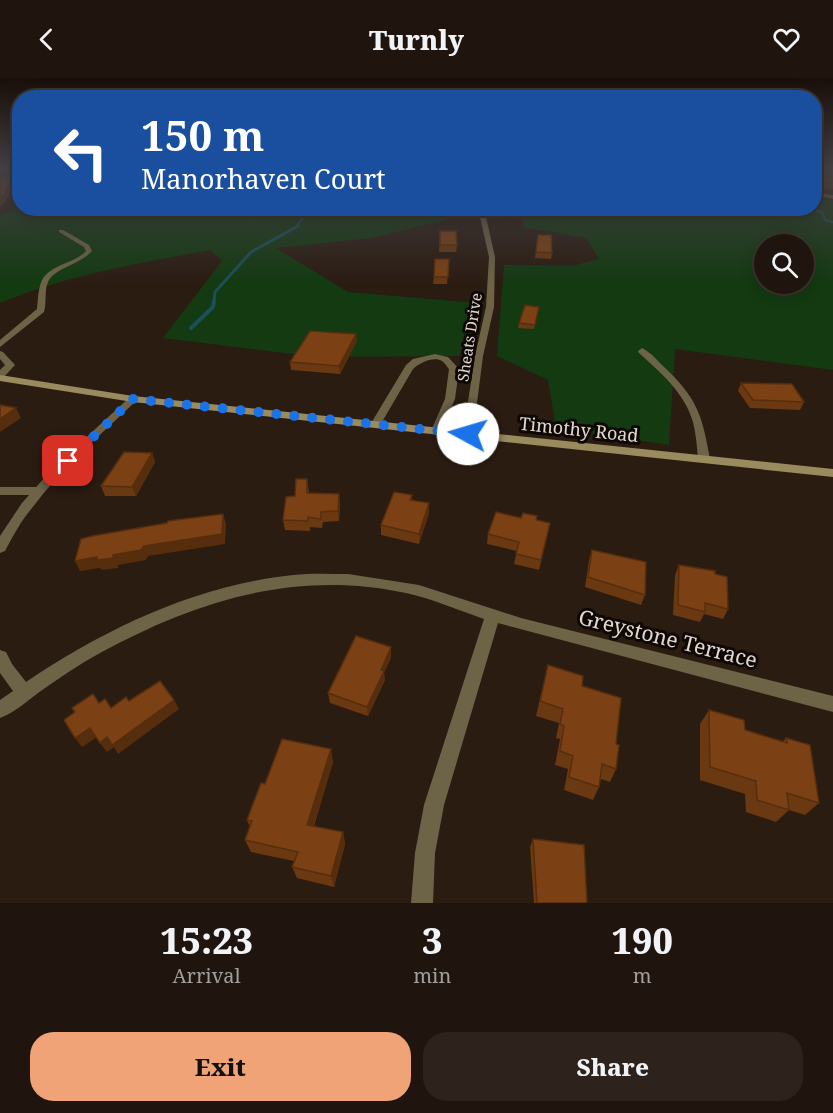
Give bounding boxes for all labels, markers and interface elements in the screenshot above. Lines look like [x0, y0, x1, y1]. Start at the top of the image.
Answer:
text: Turnly [369, 21, 464, 58]
icon: back [30, 23, 63, 56]
icon: heart [770, 23, 803, 56]
text: 150 m [141, 106, 265, 163]
icon: left [42, 114, 120, 192]
text: Manorhaven Court [141, 160, 386, 197]
map controls [754, 234, 814, 294]
button: search [754, 234, 814, 294]
street label: Sheats Drive [452, 291, 486, 383]
position arrow [436, 402, 500, 466]
street label: Timothy Road [518, 411, 640, 447]
pin [42, 435, 93, 486]
icon: arrive [51, 444, 84, 477]
street label: Greystone Terrace [576, 602, 760, 674]
text: 15:23 [160, 916, 253, 965]
text: 3 [422, 916, 443, 965]
text: 190 [612, 916, 673, 965]
text: Arrival [172, 962, 241, 989]
text: min [413, 962, 451, 989]
text: m [633, 962, 652, 989]
button: Exit [30, 1032, 411, 1101]
button: Share [423, 1032, 803, 1101]

